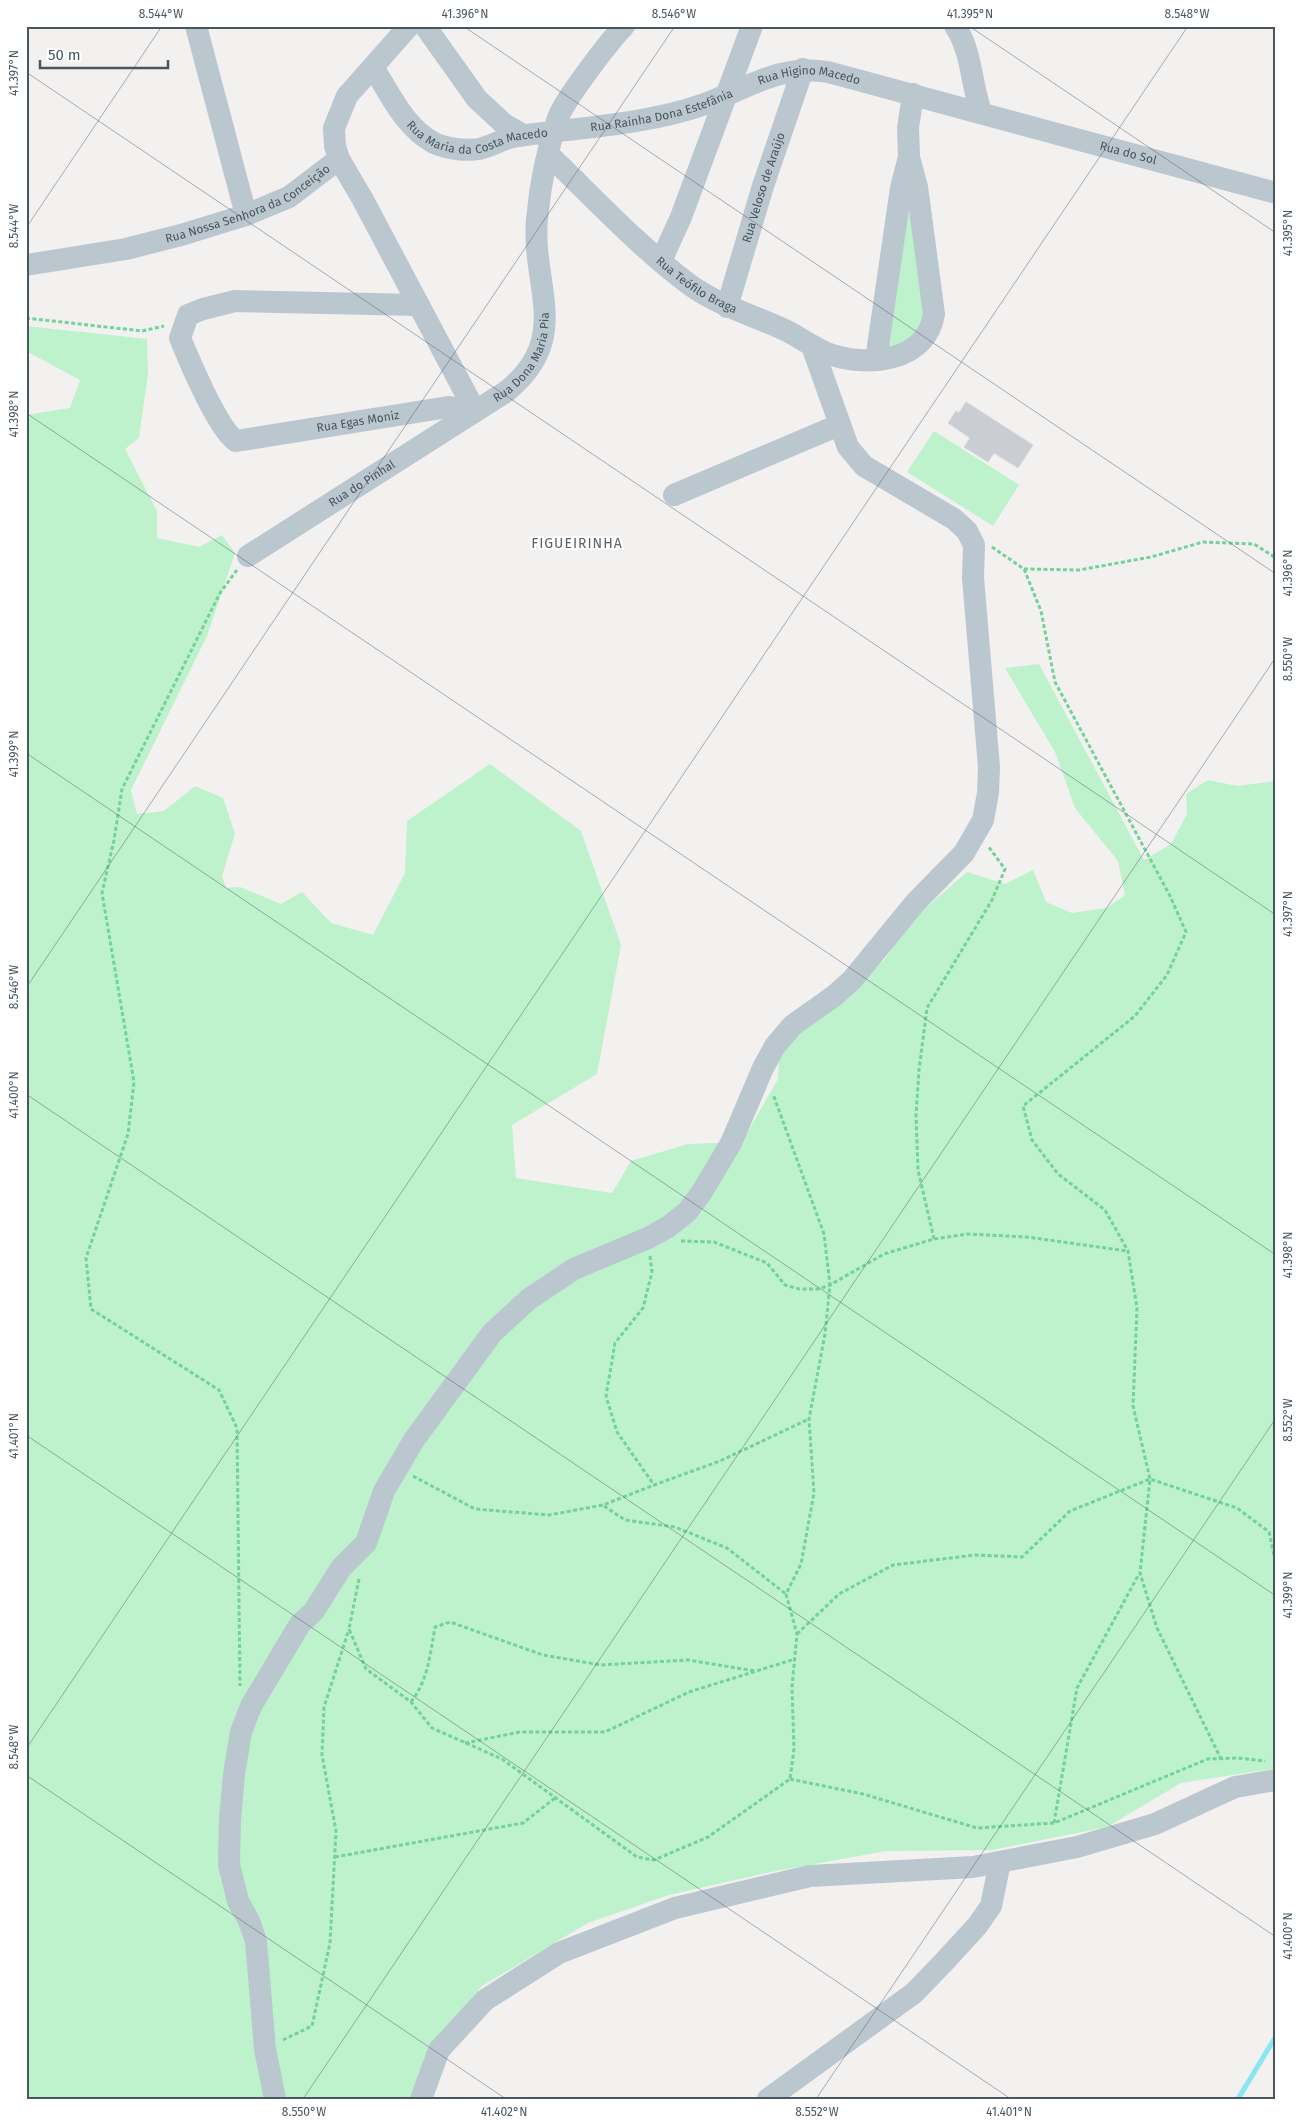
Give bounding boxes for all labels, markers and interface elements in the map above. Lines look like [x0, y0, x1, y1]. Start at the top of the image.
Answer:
text: 8.544°W [139, 7, 183, 21]
text: 41.396°N [442, 7, 488, 21]
text: 8.546°W [652, 7, 696, 21]
text: 41.395°N [947, 7, 993, 21]
text: 8.548°W [1165, 7, 1209, 21]
scale bar [40, 38, 168, 70]
text: 50 m [48, 46, 81, 64]
text: 41.397°N [7, 50, 21, 96]
street label: Rua Higino Macedo [756, 63, 862, 88]
street label: Rua Rainha Dona Estefânia [590, 86, 735, 134]
street label: Rua Maria da Costa Macedo [404, 118, 549, 157]
street label: Rua Veloso de Araújo [740, 130, 788, 244]
street label: Rua do Sol [1098, 139, 1159, 168]
street label: Rua Nossa Senhora da Conceição [164, 162, 333, 246]
text: 8.544°W [7, 204, 21, 248]
text: 41.395°N [1281, 210, 1295, 256]
street label: Rua Teófilo Braga [653, 254, 739, 316]
street label: Rua Dona Maria Pia [491, 312, 552, 405]
text: 41.398°N [7, 390, 21, 438]
street label: Rua Egas Moniz [316, 408, 400, 435]
street label: Rua do Pinhal [326, 457, 398, 510]
district label: FIGUEIRINHA [531, 535, 623, 552]
text: 41.396°N [1281, 550, 1295, 596]
text: 8.550°W [1281, 637, 1295, 681]
text: 41.399°N [7, 731, 21, 777]
text: 41.397°N [1281, 891, 1295, 937]
text: 8.546°W [7, 965, 21, 1009]
text: 41.400°N [7, 1071, 21, 1119]
text: 41.398°N [1281, 1231, 1295, 1279]
text: 8.552°W [1281, 1398, 1295, 1442]
text: 41.401°N [7, 1413, 21, 1459]
text: 41.399°N [1281, 1572, 1295, 1618]
text: 8.548°W [7, 1725, 21, 1769]
text: 41.400°N [1281, 1912, 1295, 1960]
text: 8.550°W [282, 2105, 326, 2119]
text: 41.402°N [481, 2105, 527, 2119]
text: 8.552°W [795, 2105, 839, 2119]
text: 41.401°N [986, 2105, 1032, 2119]

